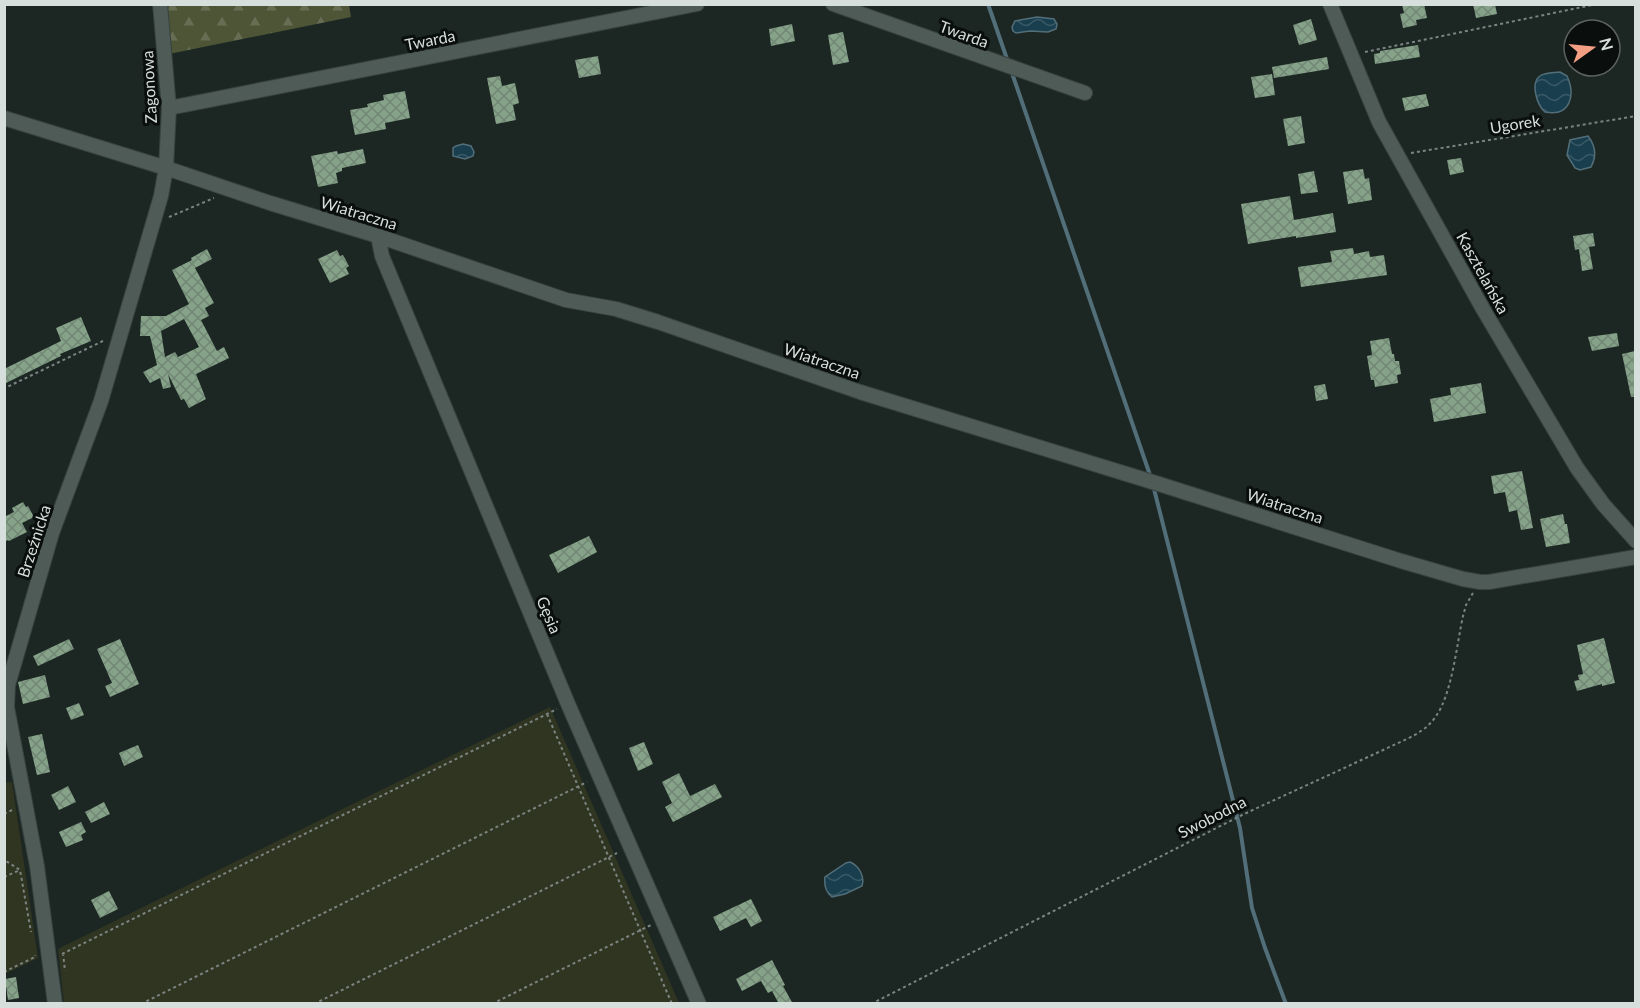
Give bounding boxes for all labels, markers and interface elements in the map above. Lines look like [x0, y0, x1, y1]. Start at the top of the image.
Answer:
street label: Twarda [937, 16, 991, 51]
north arrow [1562, 18, 1622, 78]
street label: Twarda [403, 25, 457, 54]
text: N [1596, 36, 1618, 52]
street label: Zagonowa [137, 50, 160, 124]
street label: Ugorek [1488, 110, 1542, 137]
street label: Wiatraczna [318, 192, 400, 233]
street label: Kasztelańska [1453, 229, 1514, 317]
street label: Wiatraczna [782, 339, 863, 382]
street label: Wiatraczna [1244, 484, 1326, 527]
street label: Brzeźnicka [13, 502, 54, 580]
street label: Gęsia [533, 593, 566, 636]
street label: Swobodna [1175, 791, 1249, 842]

